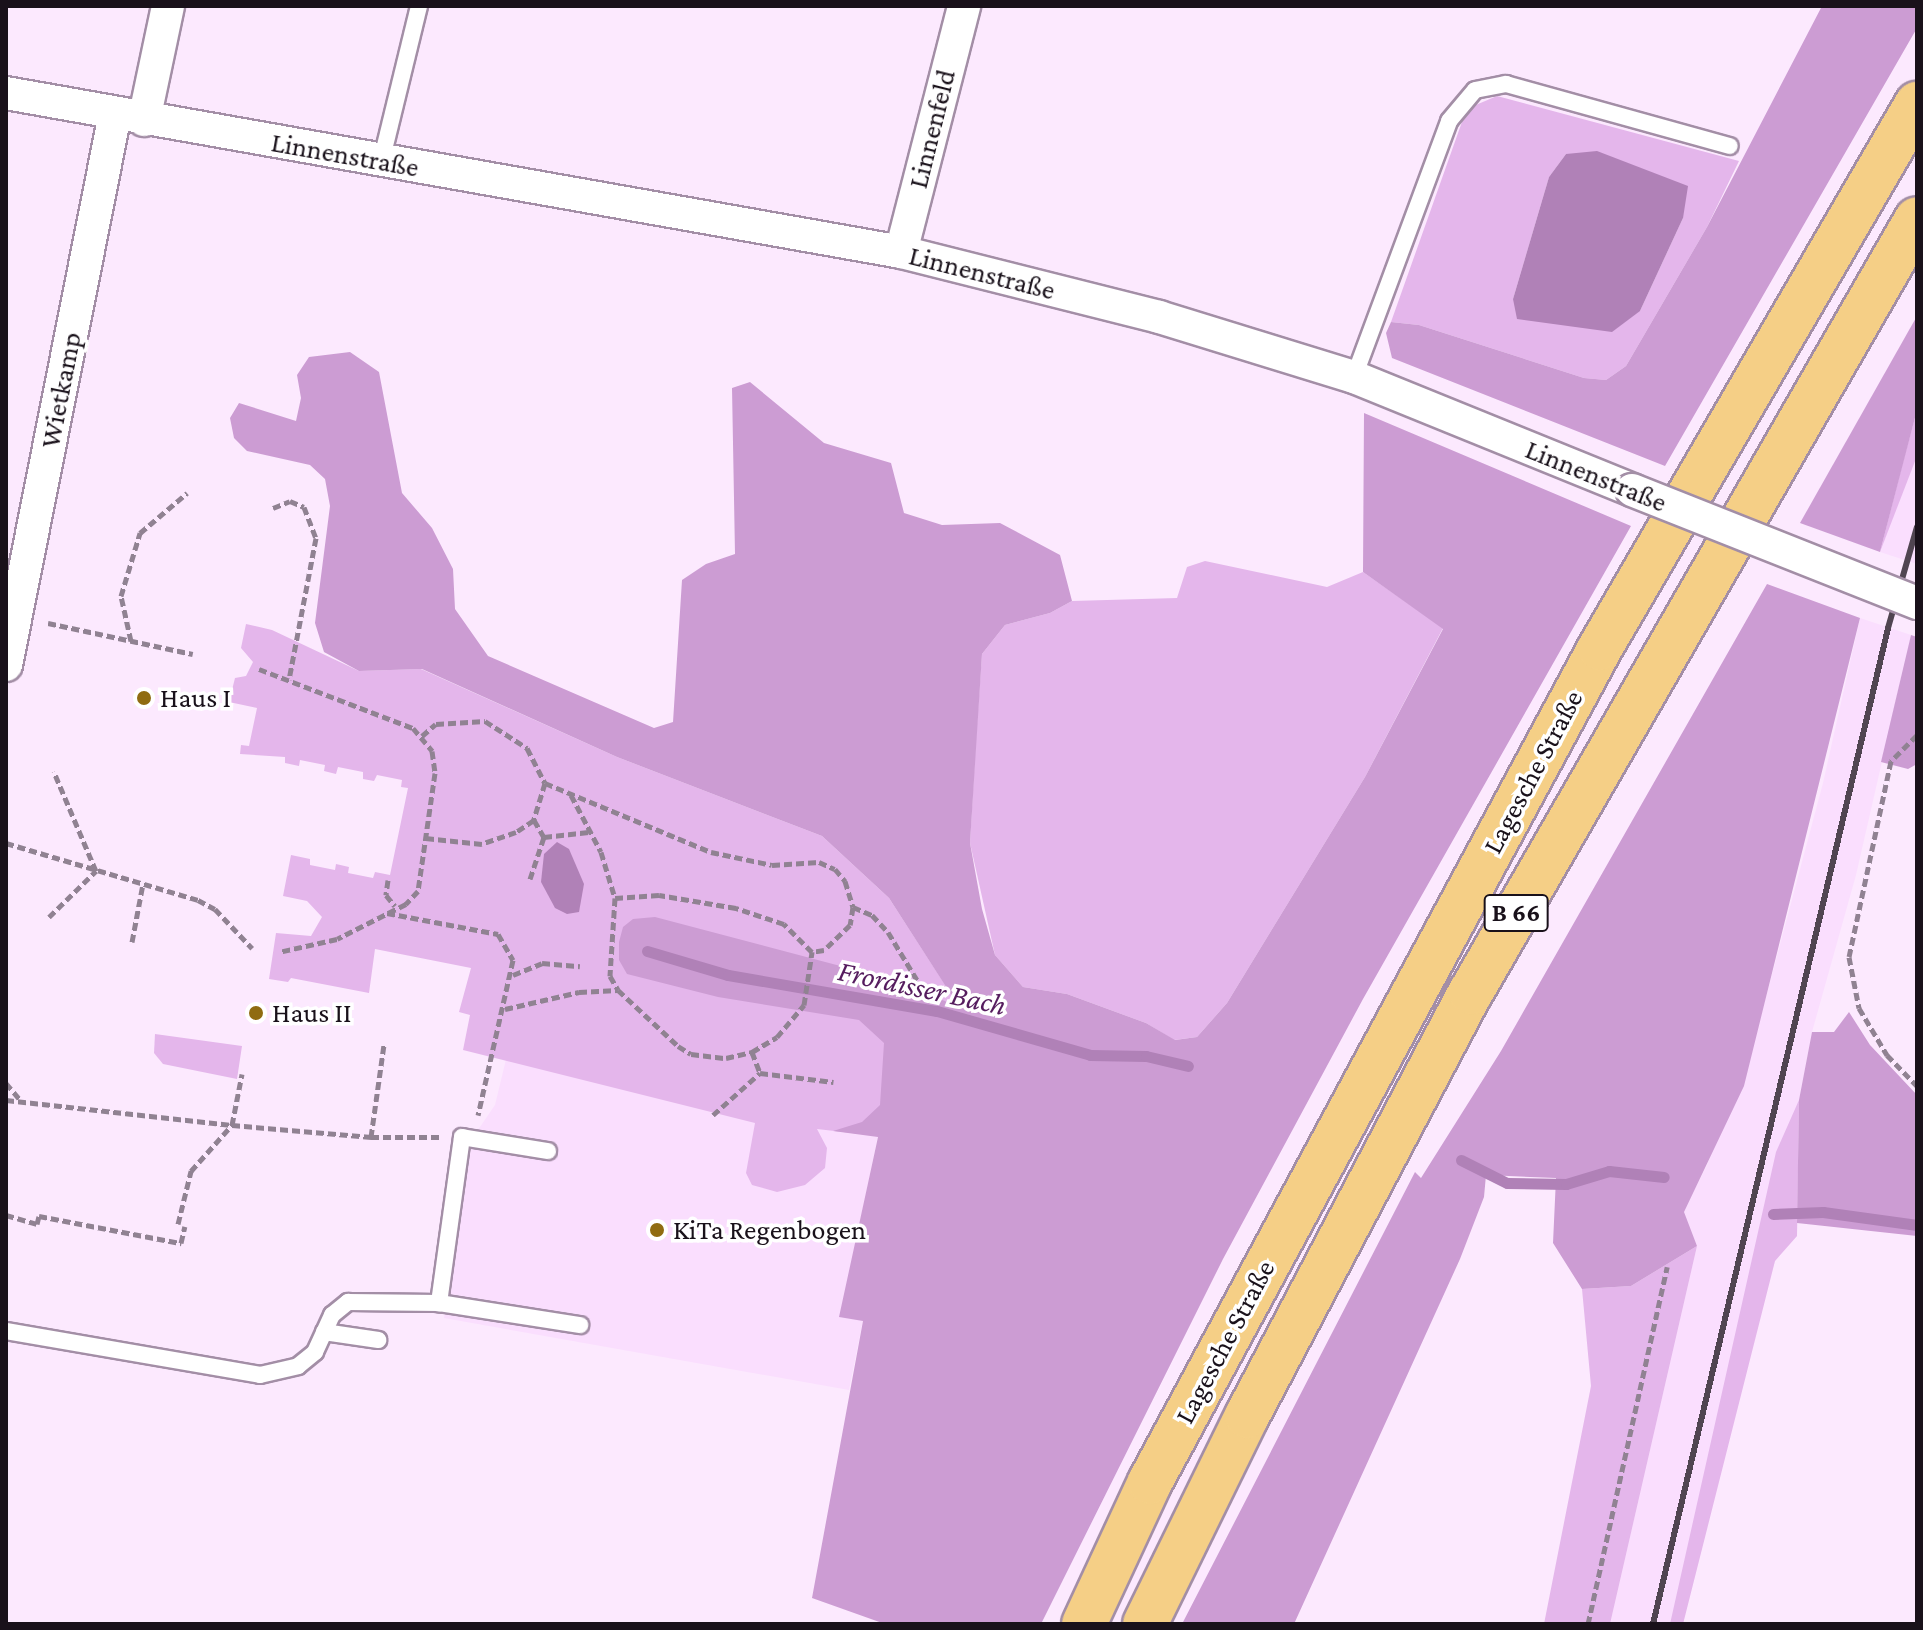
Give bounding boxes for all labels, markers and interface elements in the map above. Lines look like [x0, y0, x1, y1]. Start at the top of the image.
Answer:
street label: Linnenfeld [901, 66, 963, 192]
street label: Linnenstraße [269, 125, 421, 185]
street label: Linnenstraße [906, 239, 1058, 307]
street label: Wietkamp [33, 329, 89, 451]
street label: Linnenstraße [1521, 432, 1671, 520]
place label: Haus I [160, 681, 231, 715]
street label: Lagesche Straße [1476, 685, 1590, 859]
marker: Haus I [135, 689, 153, 707]
road number: B 66 [1482, 891, 1550, 935]
water label: Frordisser Bach [835, 953, 1009, 1023]
place label: Haus II [272, 996, 351, 1030]
marker: Haus II [247, 1004, 265, 1022]
place label: KiTa Regenbogen [673, 1213, 866, 1247]
marker: KiTa Regenbogen [648, 1221, 666, 1239]
street label: Lagesche Straße [1168, 1255, 1282, 1429]

